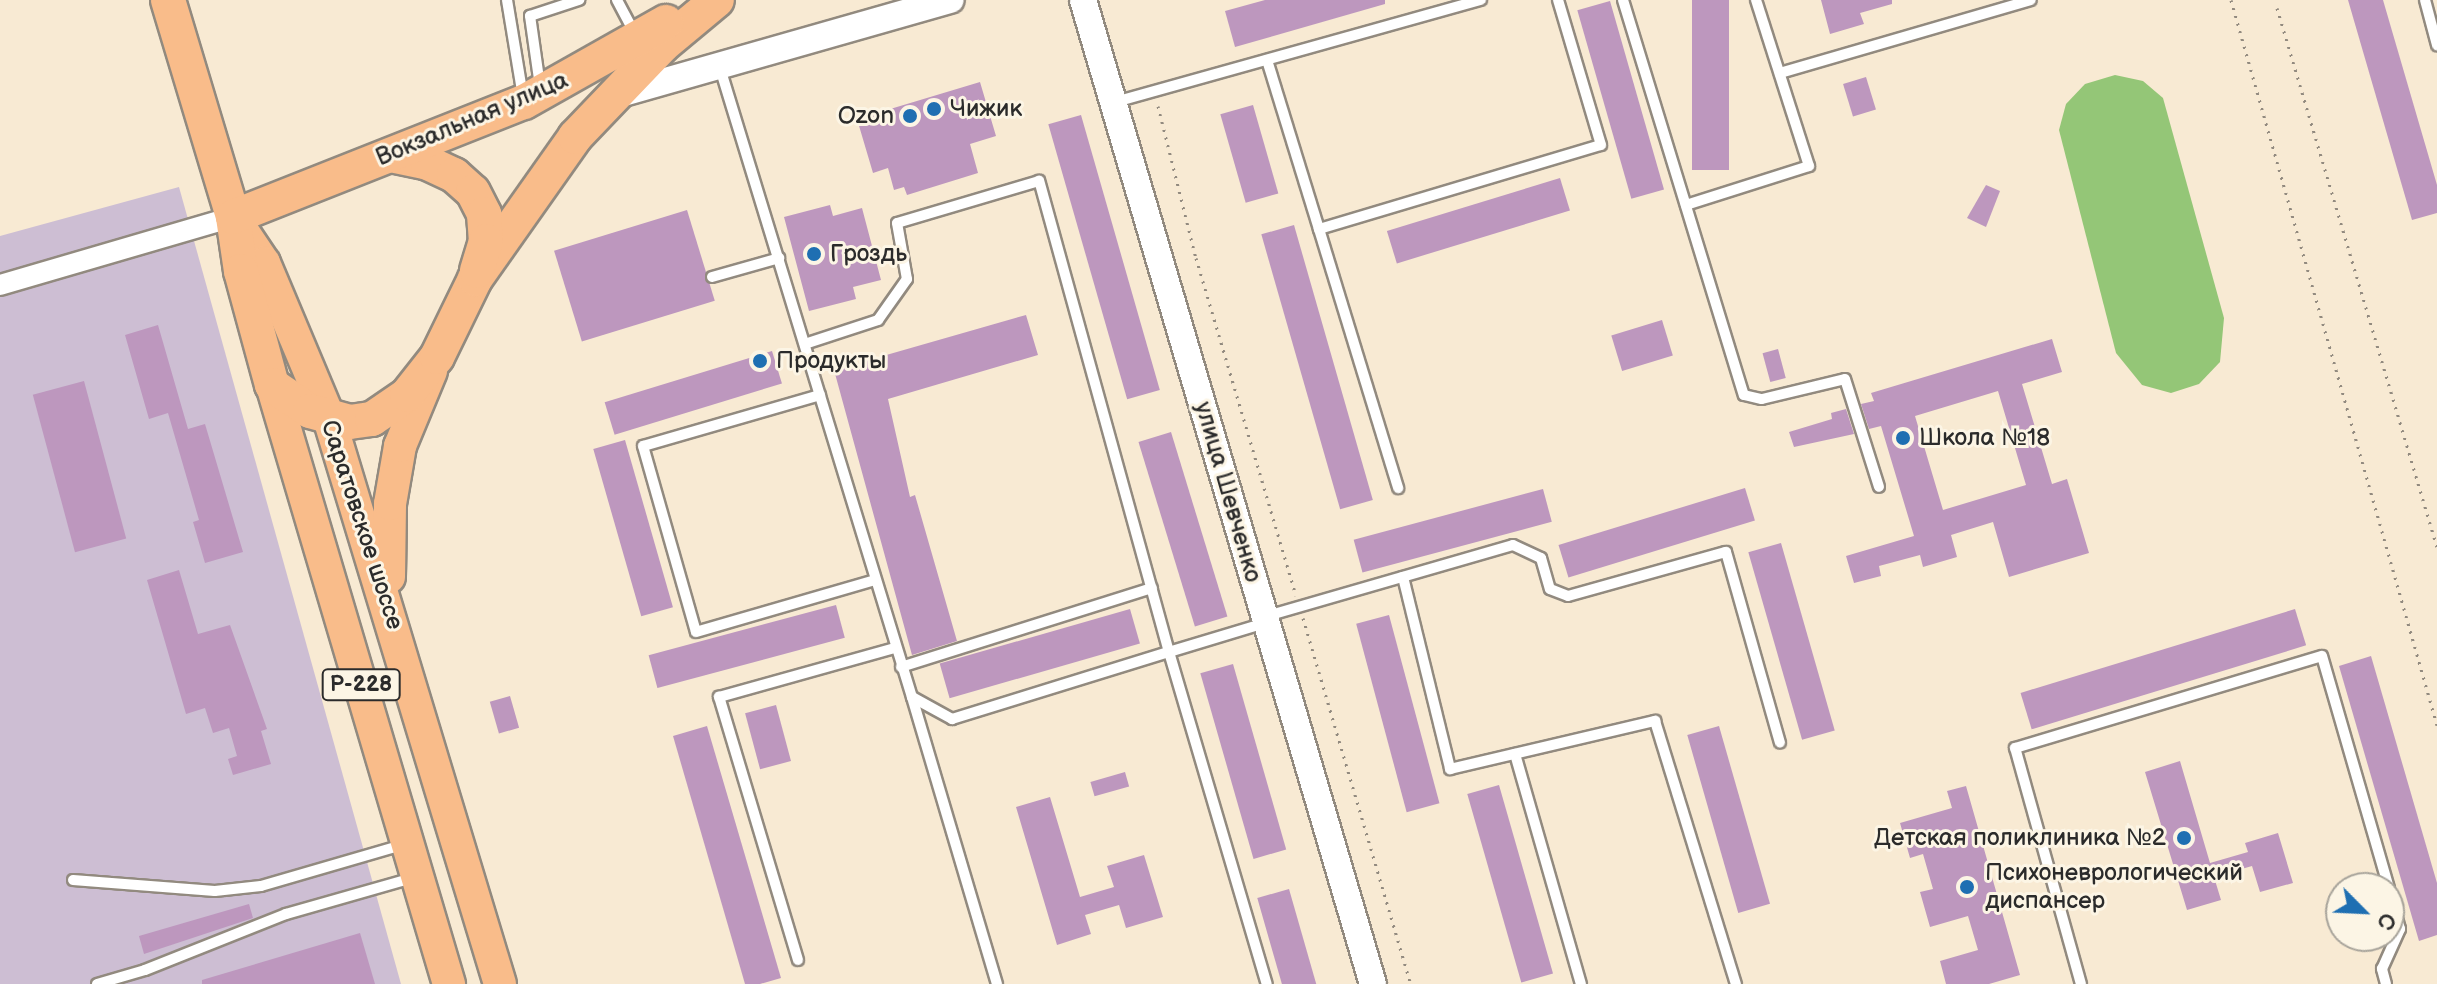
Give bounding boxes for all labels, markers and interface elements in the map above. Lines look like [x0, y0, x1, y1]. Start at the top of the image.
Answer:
street label: Вокзальная улица [372, 66, 572, 172]
place label: Чижик [950, 95, 1022, 123]
marker: Чижик [925, 100, 943, 118]
place label: Ozon [838, 102, 894, 130]
marker: Ozon [901, 107, 919, 125]
place label: Гроздь [830, 240, 907, 268]
marker: Гроздь [805, 245, 823, 263]
place label: Продукты [776, 347, 886, 375]
marker: Продукты [751, 352, 769, 370]
street label: улица Шевченко [1188, 398, 1268, 586]
street label: Саратовское шоссе [315, 417, 409, 633]
place label: Школа №18 [1919, 424, 2050, 452]
marker: Школа №18 [1894, 429, 1912, 447]
road number: Р-228 [321, 667, 401, 703]
place label: Детская поликлиника №2 [1874, 824, 2166, 852]
marker: Детская поликлиника №2 [2173, 827, 2195, 849]
place label: Психоневрологический диспансер [1985, 859, 2243, 915]
north arrow [2325, 872, 2405, 952]
marker: Психоневрологический диспансер [1956, 876, 1978, 898]
text: С [2370, 909, 2401, 934]

